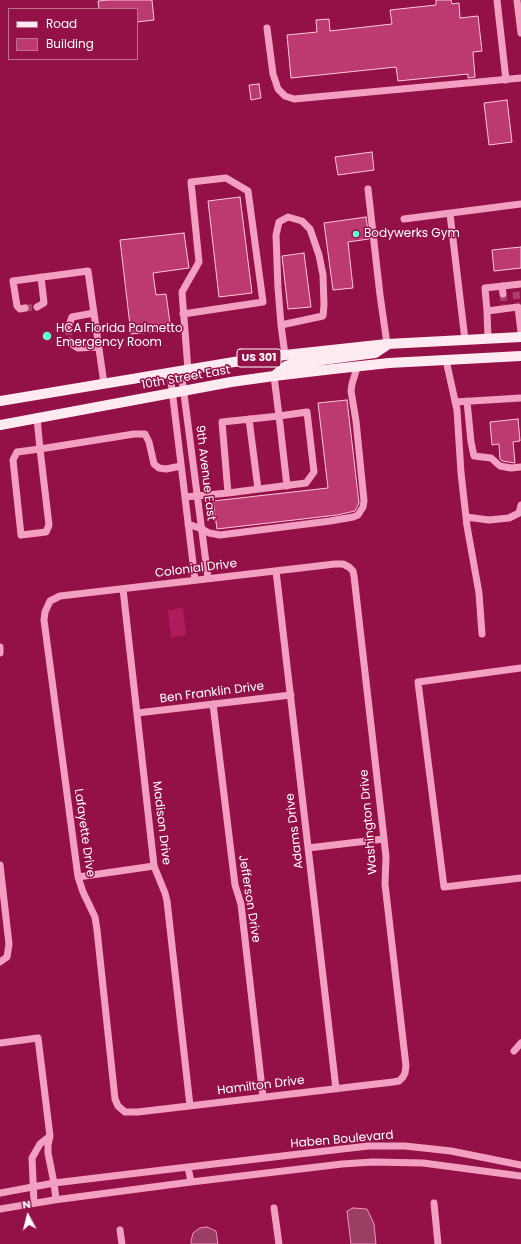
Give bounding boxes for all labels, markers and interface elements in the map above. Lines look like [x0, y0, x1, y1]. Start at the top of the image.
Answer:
legend [8, 8, 138, 60]
text: Road [46, 15, 77, 32]
text: Building [46, 35, 94, 52]
place label: Bodywerks Gym [364, 227, 460, 241]
marker: Bodywerks Gym [351, 229, 361, 239]
place label: HCA Florida Palmetto Emergency Room [56, 322, 183, 350]
marker: HCA Florida Palmetto Emergency Room [41, 330, 53, 342]
road number: US 301 [237, 349, 281, 367]
street label: 10th Street East [140, 363, 232, 393]
street label: 9th Avenue East [192, 424, 218, 522]
street label: Colonial Drive [154, 557, 238, 581]
street label: Ben Franklin Drive [159, 679, 265, 707]
street label: Washington Drive [357, 769, 381, 875]
street label: Madison Drive [149, 780, 173, 866]
street label: Lafayette Drive [71, 788, 97, 878]
street label: Adams Drive [283, 792, 307, 870]
street label: Jefferson Drive [235, 854, 263, 944]
street label: Hamilton Drive [217, 1074, 305, 1098]
street label: Haben Boulevard [290, 1128, 394, 1152]
north arrow [8, 1196, 48, 1236]
text: N [21, 1196, 32, 1213]

